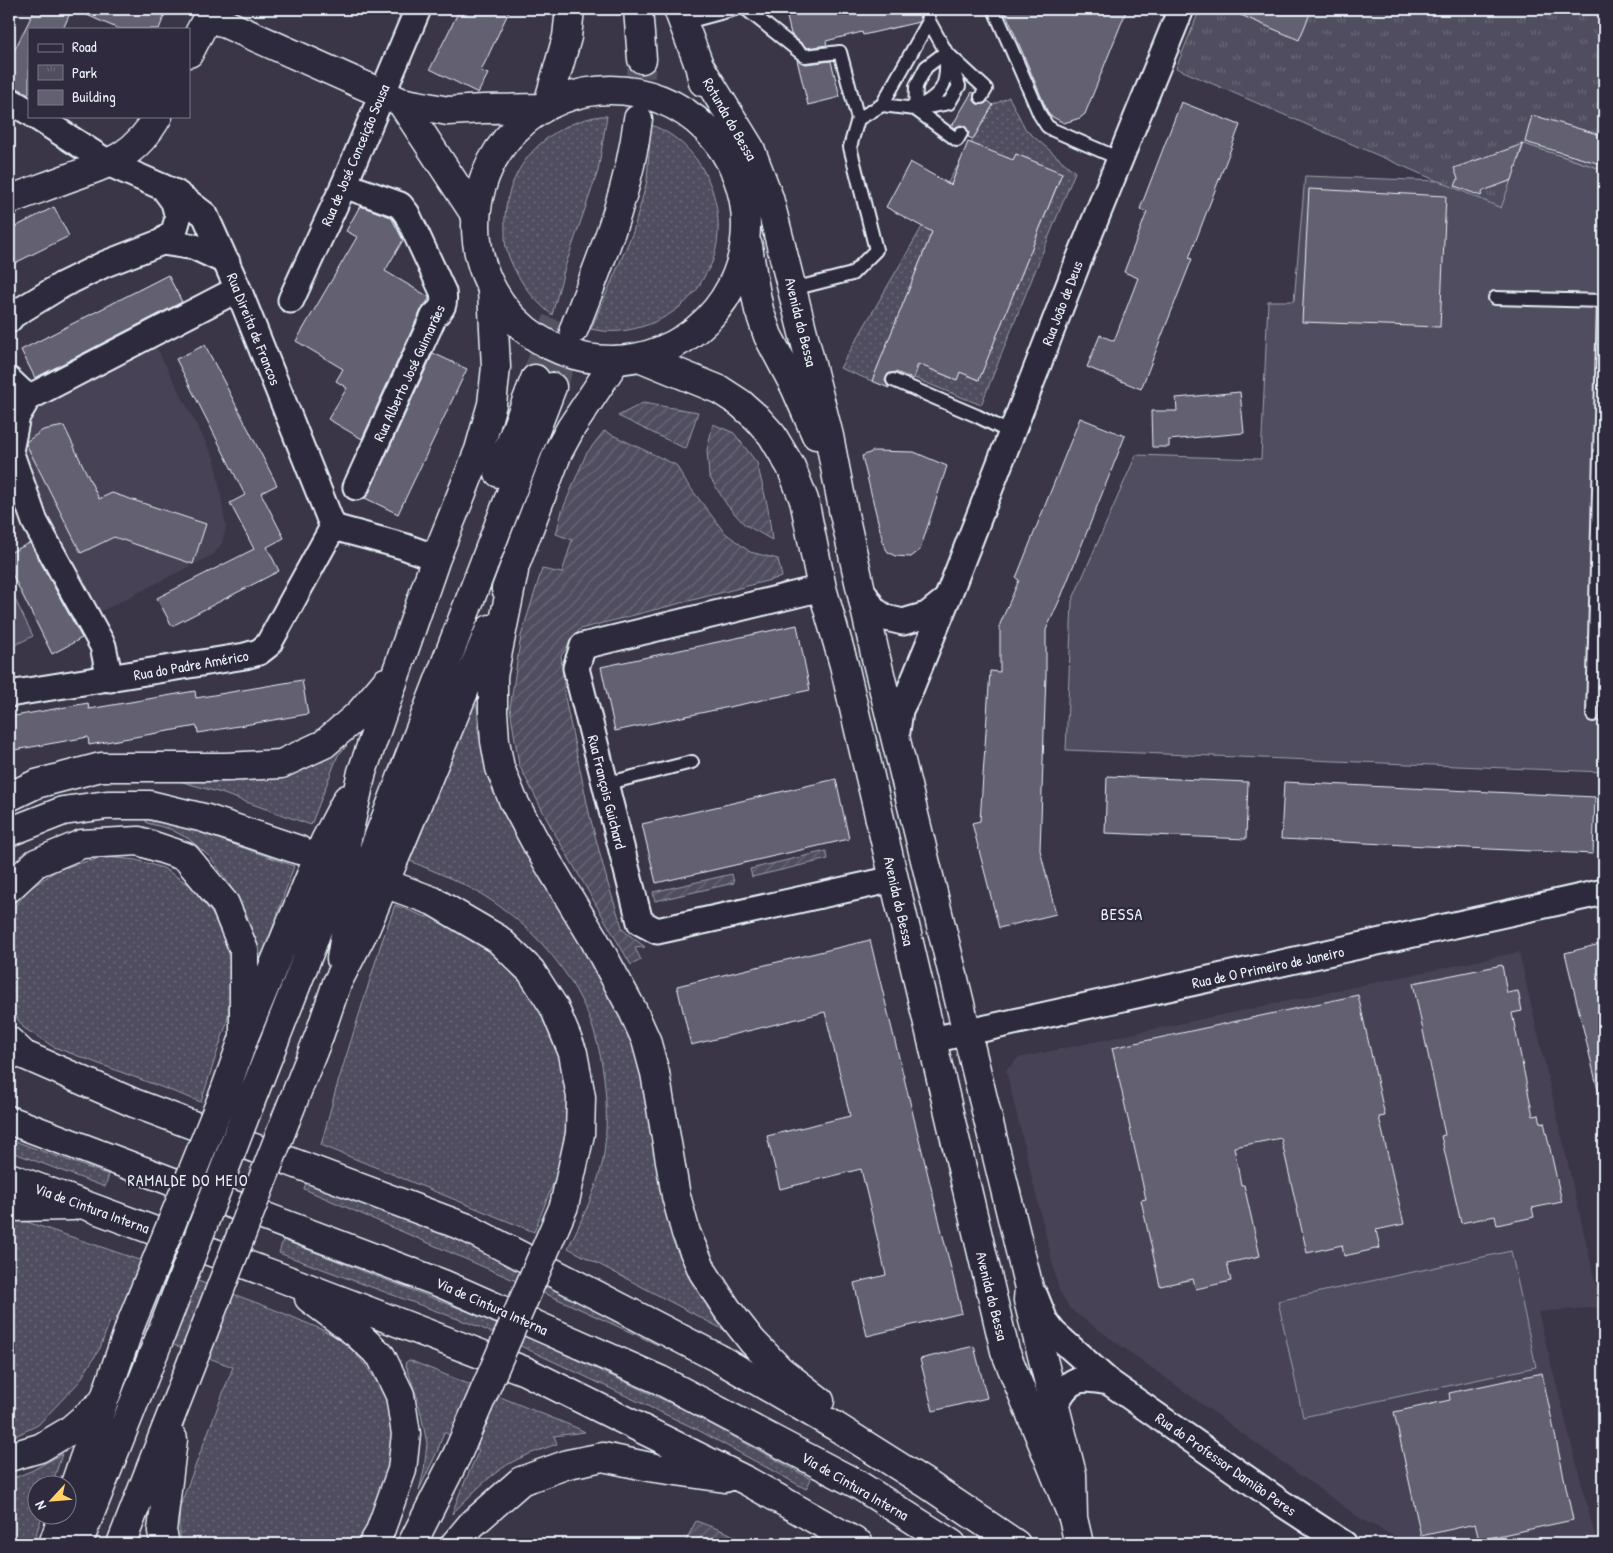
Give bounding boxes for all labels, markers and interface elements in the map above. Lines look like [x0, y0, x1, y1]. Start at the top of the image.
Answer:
legend [28, 28, 190, 118]
text: Road [72, 36, 97, 57]
text: Park [72, 62, 97, 83]
street label: Rotunda do Bessa [698, 74, 762, 164]
street label: Rua de José Conceição Sousa [316, 81, 394, 229]
text: Building [72, 86, 116, 107]
street label: Rua João de Deus [1036, 257, 1088, 348]
street label: Rua Direita de Francos [222, 270, 286, 388]
street label: Avenida do Bessa [780, 275, 822, 369]
street label: Rua Alberto José Guimarães [368, 301, 450, 445]
street label: Rua do Padre Américo [132, 645, 250, 685]
street label: Rua François Guichard [583, 733, 631, 851]
street label: Avenida do Bessa [879, 854, 919, 948]
district label: BESSA [1101, 903, 1143, 925]
street label: Rua de O Primeiro de Janeiro [1190, 941, 1346, 993]
district label: RAMALDE DO MEIO [127, 1169, 249, 1191]
street label: Via de Cintura Interna [32, 1177, 152, 1239]
street label: Avenida do Bessa [971, 1249, 1013, 1343]
street label: Via de Cintura Interna [433, 1272, 552, 1340]
street label: Rua do Professor Damião Peres [1151, 1407, 1301, 1521]
street label: Via de Cintura Interna [797, 1447, 913, 1525]
north arrow [28, 1476, 78, 1526]
text: N [29, 1498, 50, 1513]

